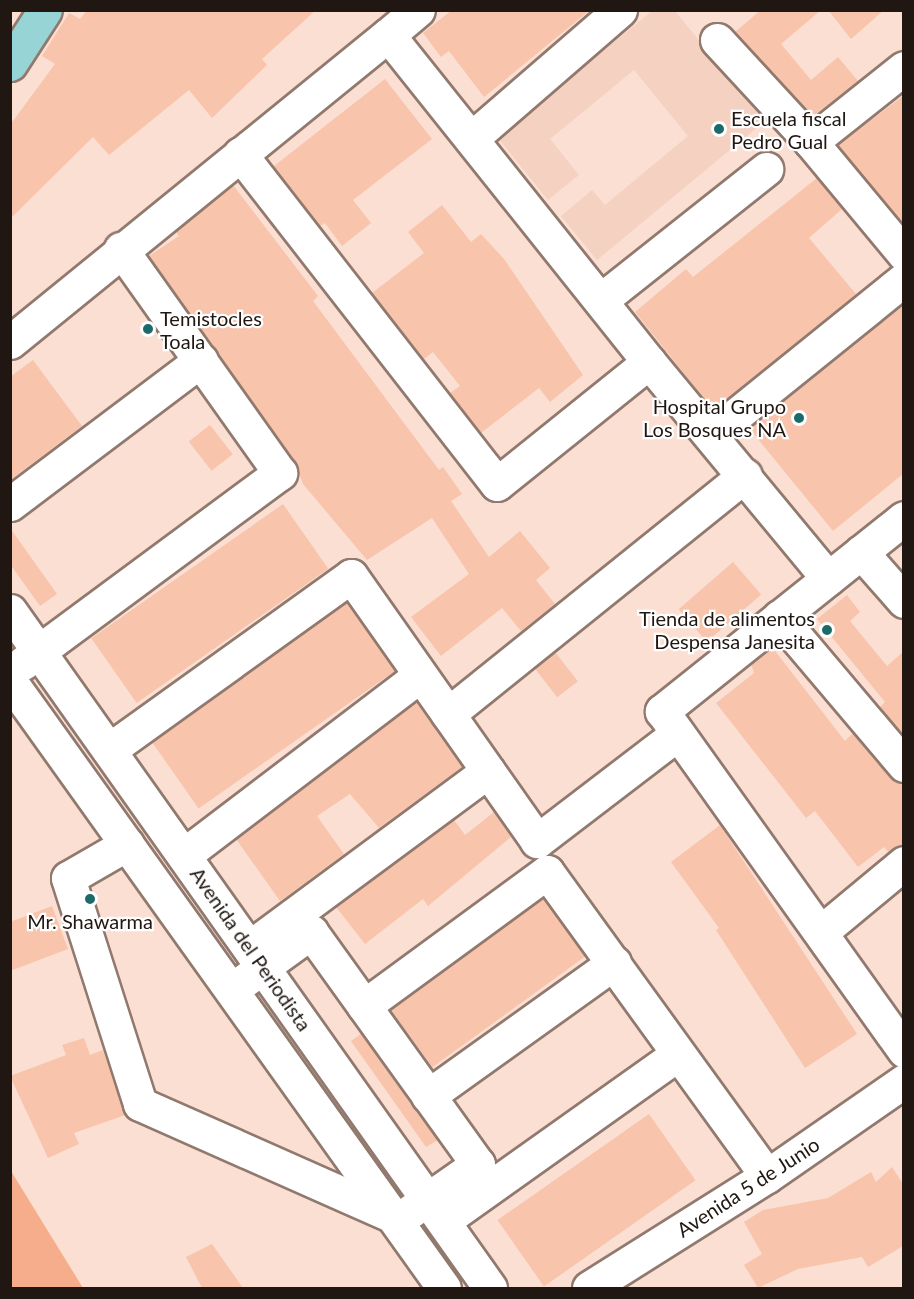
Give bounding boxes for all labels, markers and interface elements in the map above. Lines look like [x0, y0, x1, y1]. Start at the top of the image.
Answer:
place label: Escuela fiscal Pedro Gual [731, 106, 846, 153]
marker: Escuela fiscal Pedro Gual [712, 122, 726, 136]
place label: Temistocles Toala [160, 306, 262, 353]
marker: Temistocles Toala [141, 322, 155, 336]
place label: Hospital Grupo Los Bosques NA [643, 394, 786, 441]
marker: Hospital Grupo Los Bosques NA [790, 409, 808, 427]
place label: Tienda de alimentos Despensa Janesita [639, 606, 815, 653]
marker: Tienda de alimentos Despensa Janesita [820, 623, 834, 637]
street label: Avenida del Periodista [185, 862, 317, 1036]
marker: Mr. Shawarma [83, 892, 97, 906]
place label: Mr. Shawarma [27, 909, 153, 933]
street label: Avenida 5 de Junio [672, 1132, 824, 1242]

